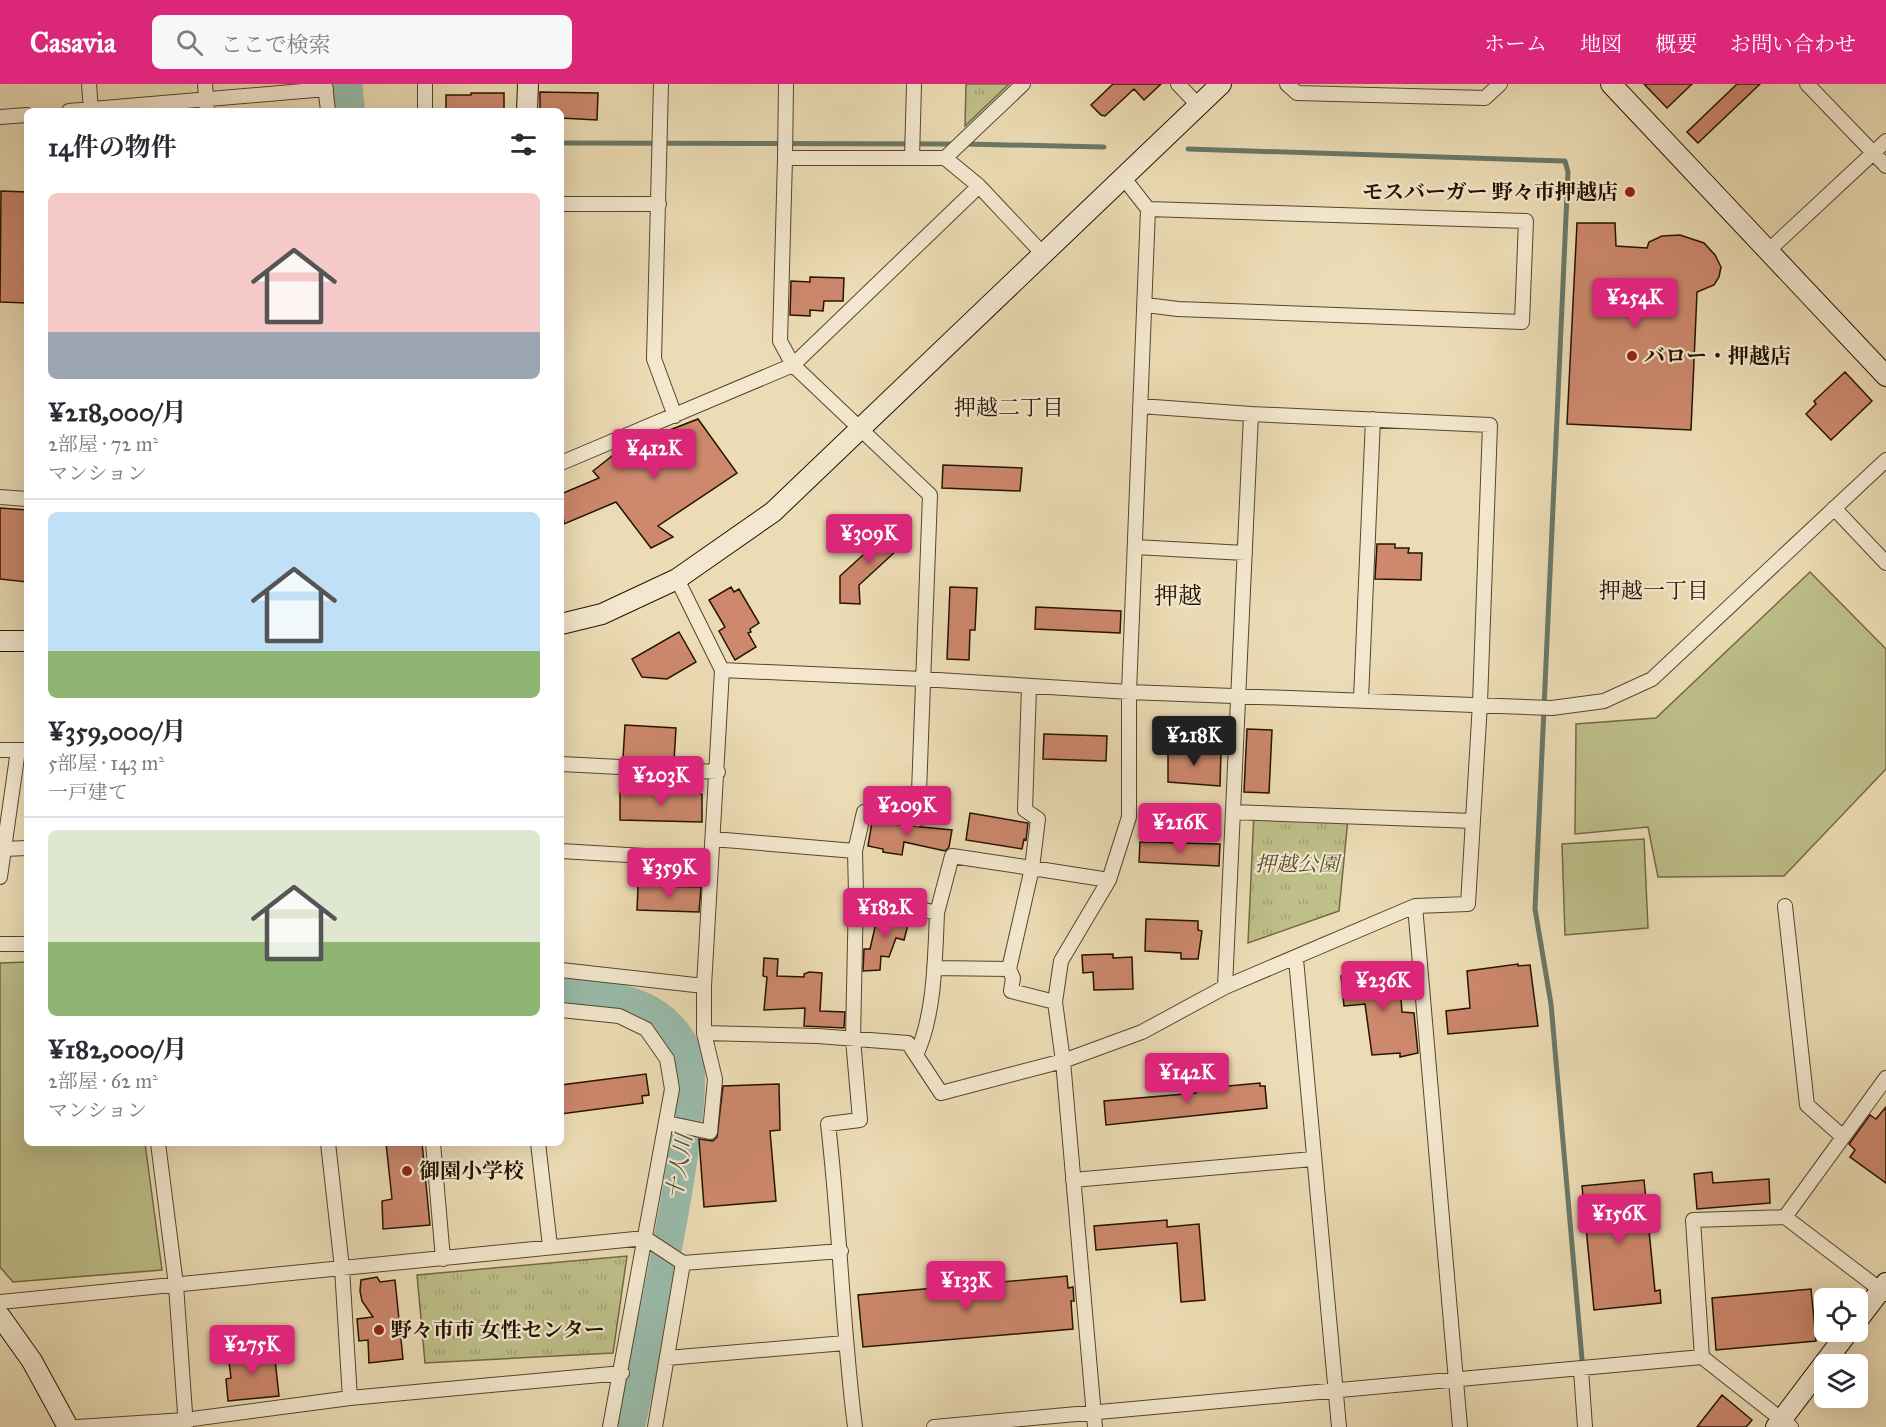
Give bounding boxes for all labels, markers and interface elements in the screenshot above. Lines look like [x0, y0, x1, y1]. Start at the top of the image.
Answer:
search box [152, 15, 572, 69]
text: Casavia [30, 25, 116, 60]
icon: search [173, 26, 206, 59]
text: ここで検索 [221, 31, 331, 58]
text: ホーム [1484, 31, 1547, 57]
text: 地図 [1580, 31, 1622, 57]
text: 概要 [1655, 31, 1697, 57]
text: お問い合わせ [1730, 31, 1856, 57]
icon: filters [507, 128, 540, 161]
text: 14件の物件 [48, 131, 177, 163]
place label: モスバーガー 野々市押越店 [1362, 179, 1618, 205]
marker: モスバーガー 野々市押越店 [1623, 185, 1637, 199]
icon: home [240, 232, 348, 340]
pin: ¥254K [1593, 278, 1677, 329]
text: ¥254K [1607, 285, 1663, 309]
place label: バロー・押越店 [1644, 343, 1791, 369]
marker: バロー・押越店 [1625, 349, 1639, 363]
district label: 押越二丁目 [954, 394, 1064, 421]
text: ¥218,000/月 [48, 396, 187, 428]
pin: ¥412K [612, 429, 696, 480]
text: 2部屋 · 72 m² [48, 432, 158, 456]
text: ¥412K [626, 436, 682, 460]
text: マンション [48, 461, 147, 485]
pin: ¥309K [827, 514, 911, 565]
text: ¥309K [840, 521, 898, 545]
icon: home [240, 551, 348, 659]
district label: 押越一丁目 [1599, 577, 1709, 604]
district label: 押越 [1154, 581, 1202, 611]
text: ¥359,000/月 [48, 715, 187, 747]
pin: ¥218K [1152, 716, 1236, 767]
text: ¥218K [1166, 723, 1222, 747]
text: 5部屋 · 143 m² [48, 751, 164, 775]
pin: ¥203K [619, 756, 703, 807]
text: ¥203K [633, 763, 689, 787]
text: 一戸建て [48, 780, 128, 804]
pin: ¥209K [865, 786, 949, 837]
text: ¥209K [877, 793, 937, 817]
pin: ¥216K [1138, 803, 1222, 854]
text: ¥216K [1152, 810, 1208, 834]
pin: ¥359K [627, 848, 711, 899]
park label: 押越公園 [1255, 851, 1342, 877]
text: ¥359K [641, 855, 697, 879]
icon: home [240, 869, 348, 977]
pin: ¥182K [843, 888, 927, 939]
text: ¥182K [857, 895, 913, 919]
pin: ¥236K [1341, 961, 1425, 1012]
text: ¥236K [1355, 968, 1411, 992]
text: ¥182,000/月 [48, 1033, 188, 1065]
pin: ¥142K [1145, 1053, 1229, 1104]
text: ¥142K [1159, 1060, 1215, 1084]
text: 2部屋 · 62 m² [48, 1069, 158, 1093]
text: マンション [48, 1098, 147, 1122]
water label: 十人川 [661, 1130, 698, 1202]
place label: 御園小学校 [419, 1158, 524, 1184]
marker: 御園小学校 [400, 1164, 414, 1178]
pin: ¥156K [1577, 1194, 1661, 1245]
text: ¥156K [1592, 1201, 1646, 1225]
pin: ¥133K [924, 1261, 1008, 1312]
text: ¥133K [940, 1268, 992, 1292]
map controls [1814, 1288, 1868, 1408]
button: locate [1814, 1288, 1868, 1342]
place label: 野々市市 女性センター [391, 1317, 605, 1343]
marker: 野々市市 女性センター [372, 1323, 386, 1337]
pin: ¥275K [210, 1325, 294, 1376]
text: ¥275K [224, 1332, 280, 1356]
button: layers [1814, 1354, 1868, 1408]

